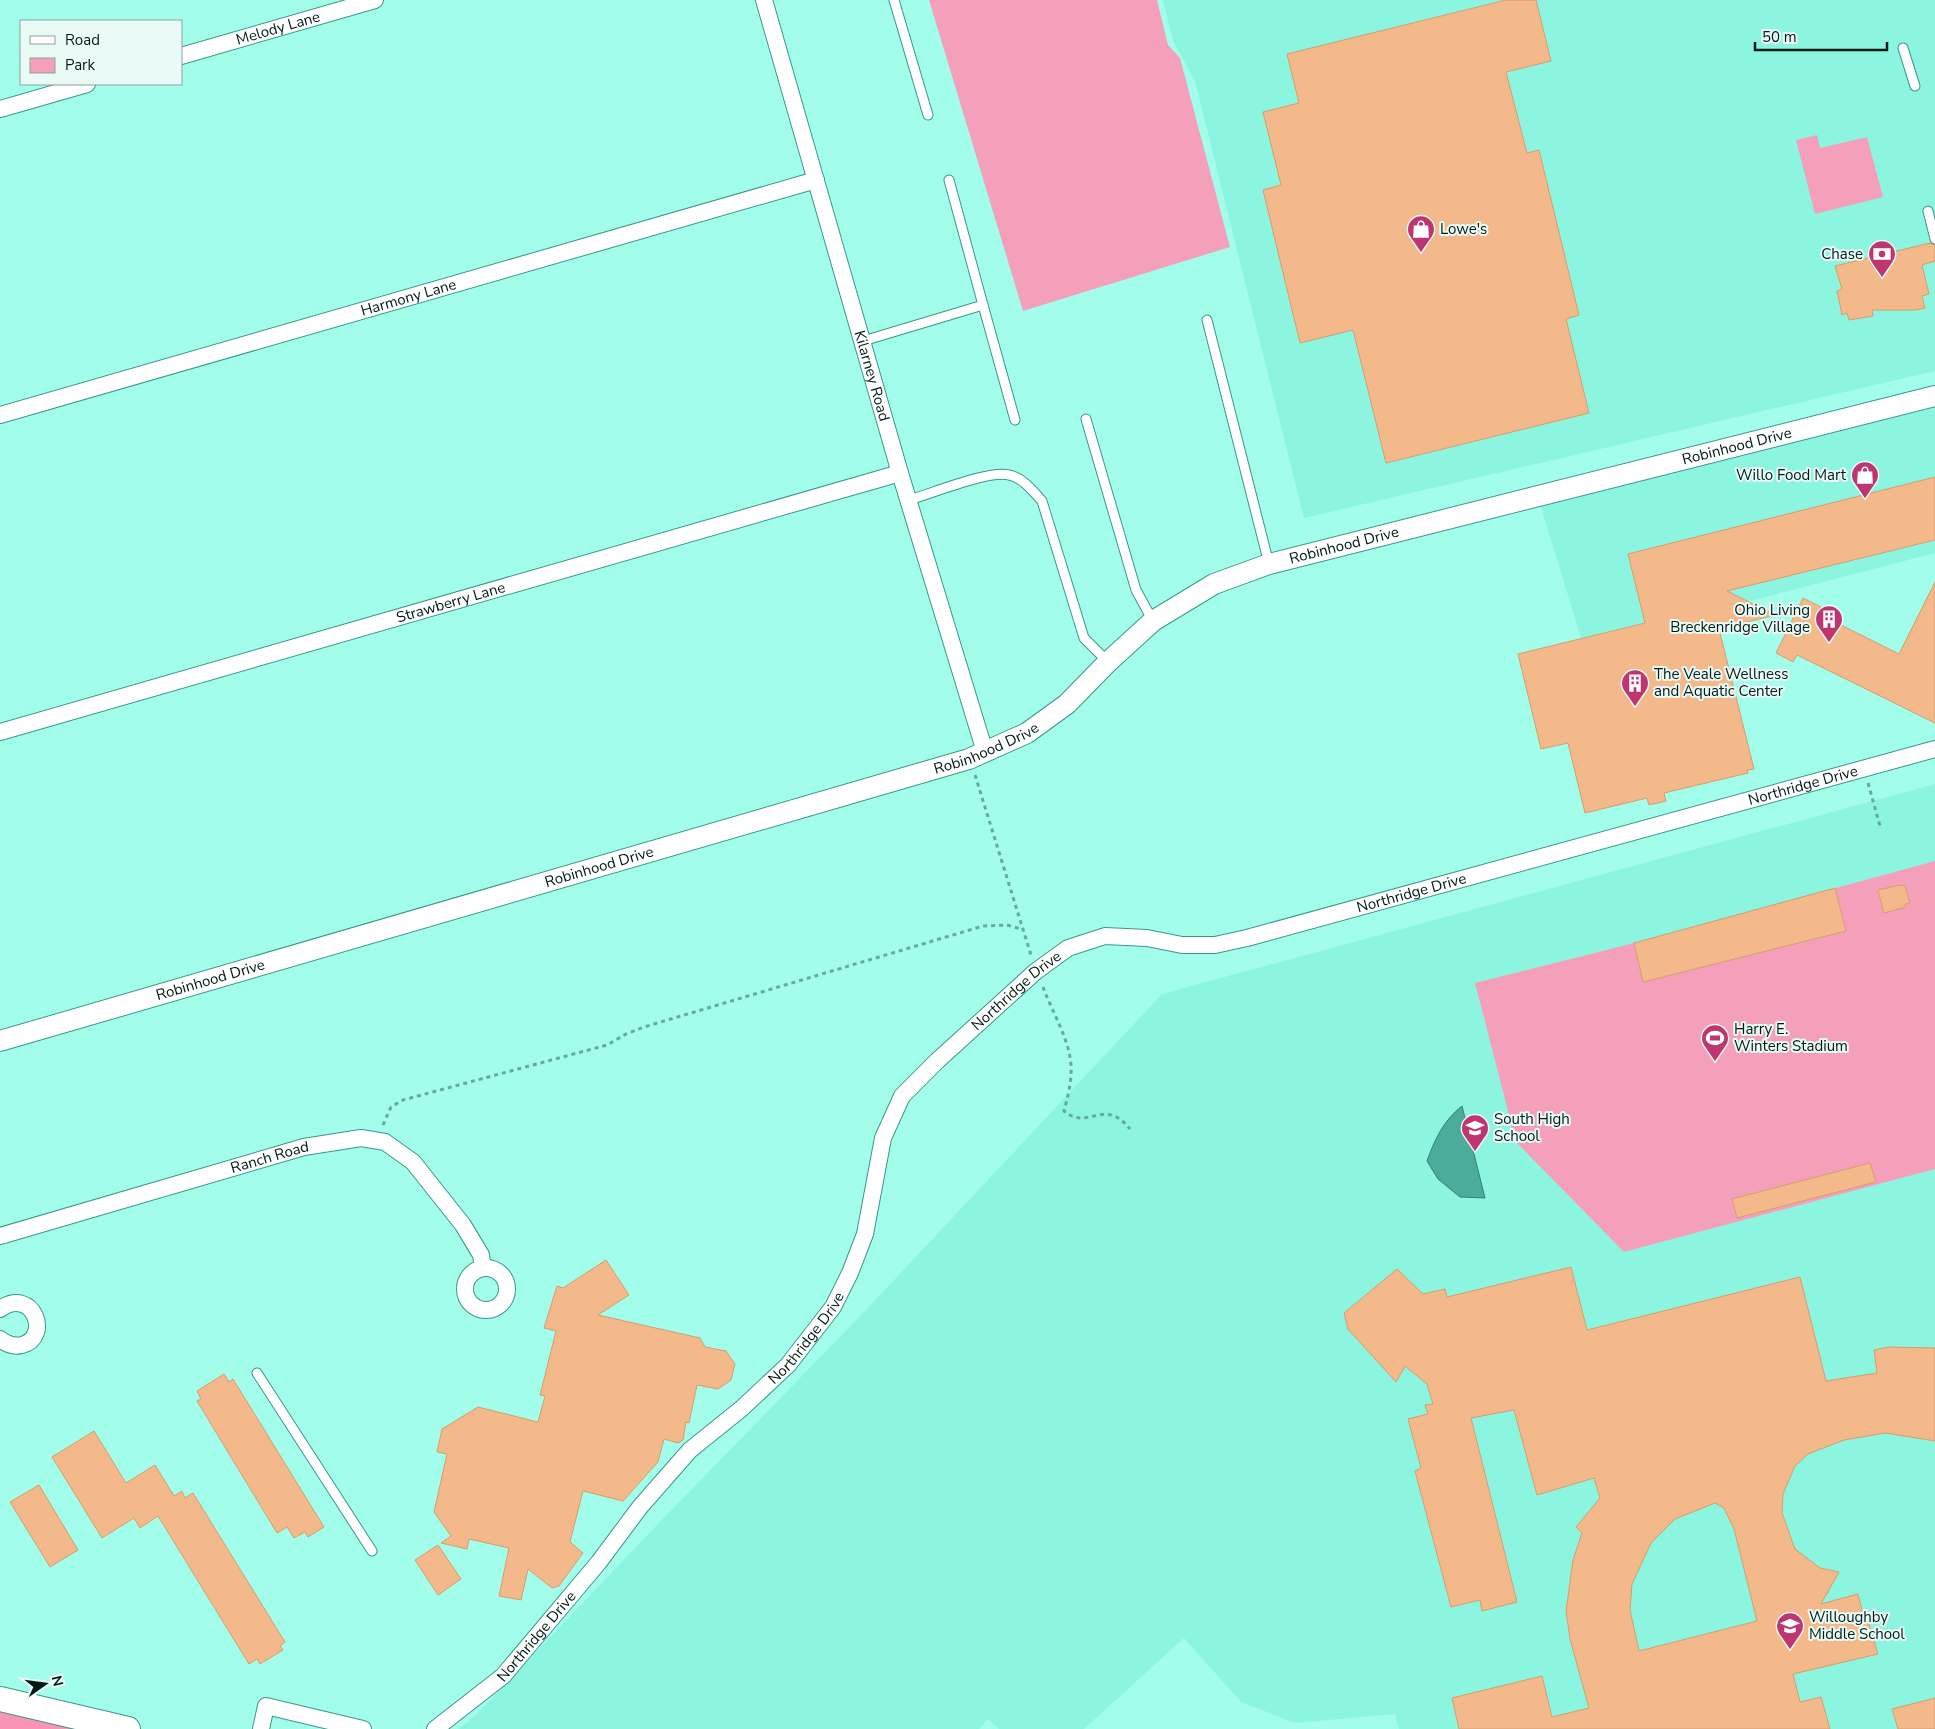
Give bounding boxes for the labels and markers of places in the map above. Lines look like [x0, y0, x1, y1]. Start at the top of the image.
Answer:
shop icon: Lowe's [1406, 214, 1436, 253]
place label: Lowe's [1440, 219, 1487, 239]
bank icon: Chase [1867, 239, 1897, 278]
place label: Chase [1821, 244, 1863, 264]
shop icon: Willo Food Mart [1850, 460, 1880, 499]
place label: Willo Food Mart [1736, 465, 1847, 485]
place label: Ohio Living Breckenridge Village [1670, 600, 1810, 637]
building icon: Ohio Living Breckenridge Village [1814, 604, 1844, 643]
place label: The Veale Wellness and Aquatic Center [1654, 664, 1788, 701]
building icon: The Veale Wellness and Aquatic Center [1620, 668, 1650, 707]
place label: Harry E. Winters Stadium [1734, 1019, 1848, 1056]
sports icon: Harry E. Winters Stadium [1700, 1023, 1730, 1062]
place label: South High School [1494, 1109, 1570, 1146]
school or university icon: South High School [1460, 1113, 1490, 1152]
place label: Willoughby Middle School [1809, 1607, 1905, 1644]
school or university icon: Willoughby Middle School [1775, 1611, 1805, 1650]

